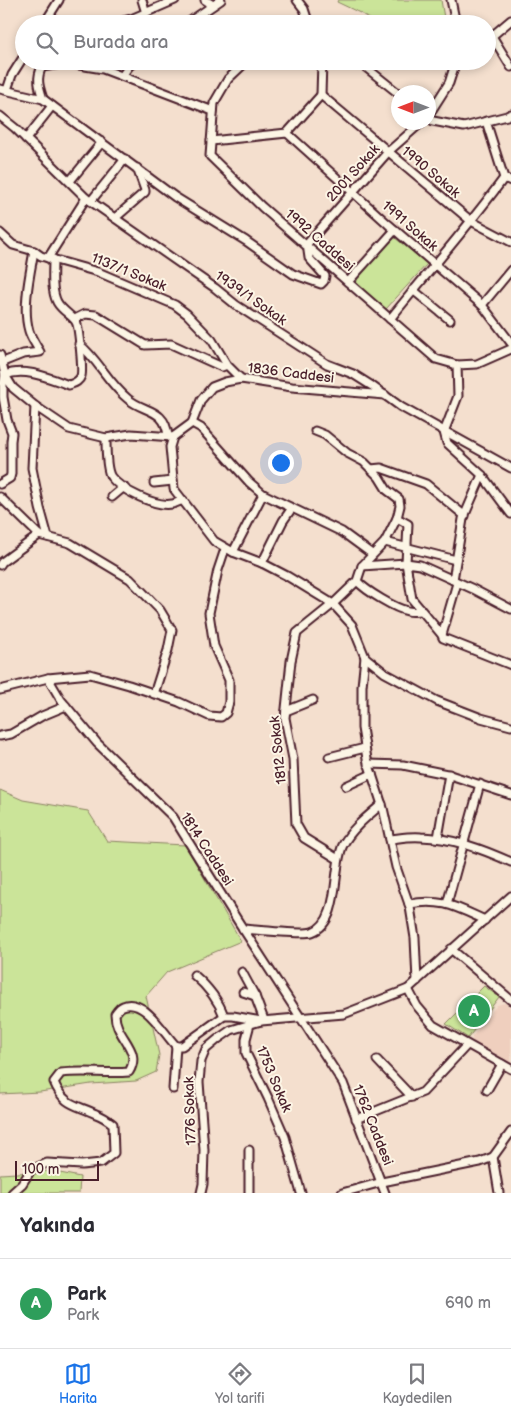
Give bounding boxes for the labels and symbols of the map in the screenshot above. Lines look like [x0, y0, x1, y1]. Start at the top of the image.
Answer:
north arrow [391, 85, 436, 130]
street label: 2001 Sokak [323, 141, 383, 205]
street label: 1990 Sokak [398, 143, 464, 201]
street label: 1991 Sokak [379, 197, 441, 255]
street label: 1992 Caddesi [282, 205, 358, 275]
street label: 1137/1 Sokak [89, 249, 169, 295]
street label: 1939/1 Sokak [212, 267, 290, 329]
street label: 1836 Caddesi [247, 359, 335, 387]
your location [268, 450, 294, 476]
street label: 1812 Sokak [266, 715, 290, 785]
street label: 1814 Caddesi [177, 809, 237, 889]
pin: A [458, 992, 490, 1030]
street label: 1753 Sokak [252, 1043, 296, 1115]
street label: 1776 Sokak [180, 1076, 200, 1146]
street label: 1762 Caddesi [349, 1082, 397, 1168]
scale bar [15, 1158, 99, 1181]

